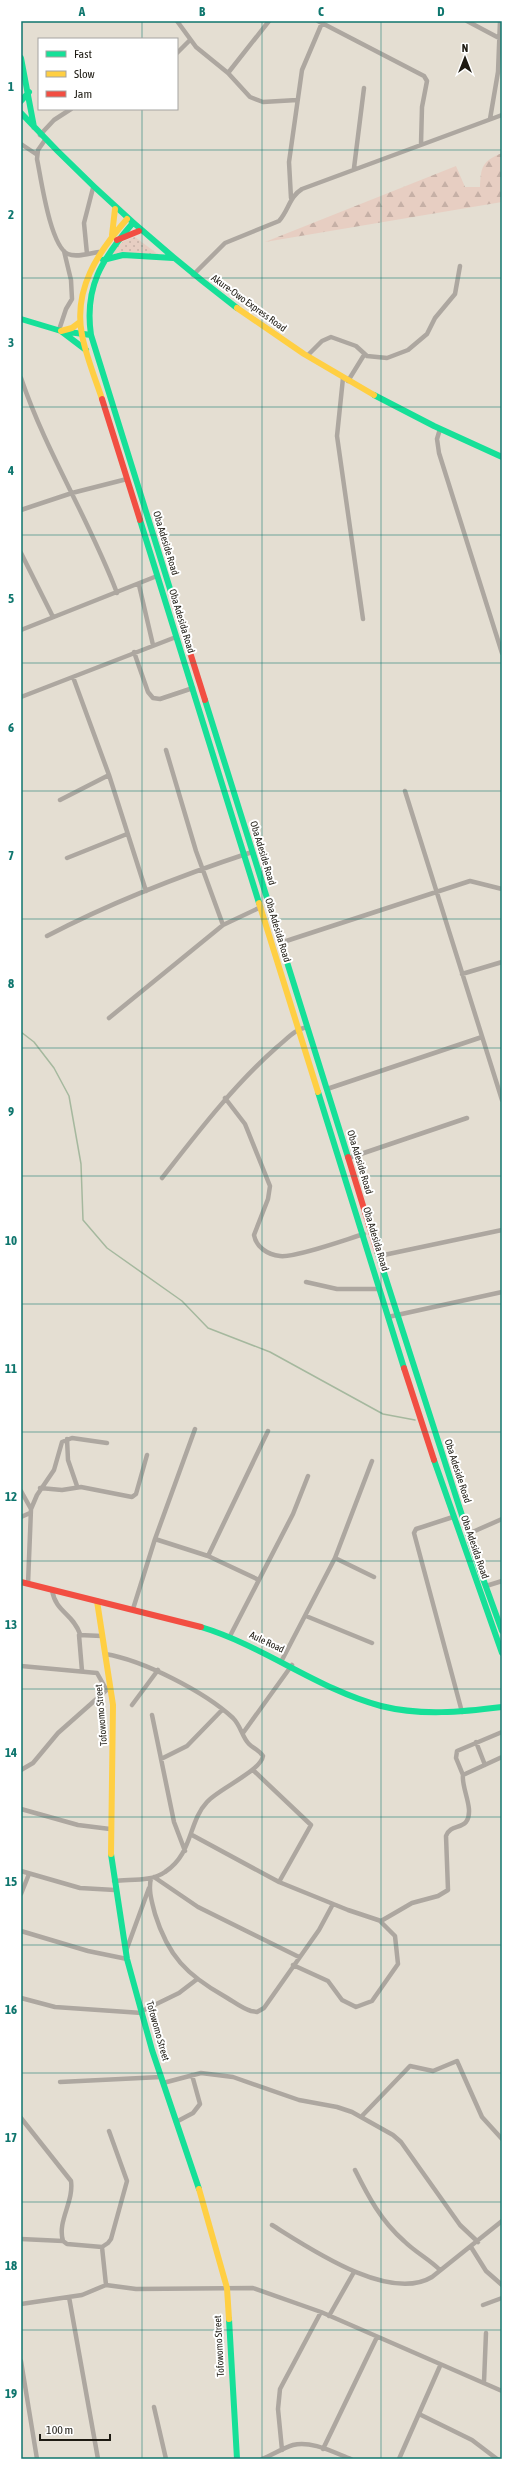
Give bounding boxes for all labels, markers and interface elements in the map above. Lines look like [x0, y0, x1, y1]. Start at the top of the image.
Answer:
text: A [78, 4, 86, 19]
text: B [199, 4, 206, 19]
text: C [318, 4, 324, 19]
text: D [437, 4, 445, 19]
legend [38, 38, 178, 110]
north arrow [445, 38, 485, 78]
text: N [462, 42, 468, 54]
text: Fast [74, 47, 92, 61]
text: Slow [74, 67, 95, 81]
text: 1 [8, 79, 14, 94]
text: Jam [74, 87, 92, 101]
text: 2 [8, 207, 14, 222]
street label: Akure-Owo Express Road [209, 272, 289, 334]
text: 3 [8, 335, 14, 350]
text: 4 [7, 463, 14, 478]
street label: Oba Adeside Road [151, 510, 181, 577]
street label: Oba Adesida Road [167, 588, 197, 655]
text: 5 [8, 591, 14, 606]
text: 6 [8, 720, 14, 735]
street label: Oba Adeside Road [248, 820, 278, 887]
text: 7 [8, 848, 14, 863]
street label: Oba Adesida Road [263, 897, 293, 964]
text: 8 [8, 976, 14, 991]
text: 9 [8, 1104, 14, 1119]
street label: Oba Adeside Road [345, 1129, 375, 1196]
street label: Oba Adesida Road [361, 1206, 391, 1273]
text: 10 [5, 1233, 17, 1248]
text: 11 [5, 1361, 17, 1376]
street label: Oba Adeside Road [443, 1438, 474, 1504]
text: 12 [5, 1489, 17, 1504]
street label: Oba Adesida Road [459, 1514, 491, 1580]
text: 13 [5, 1617, 17, 1632]
street label: Aule Road [248, 1629, 286, 1655]
street label: Tofowomo Street [93, 1684, 109, 1746]
text: 14 [5, 1745, 17, 1760]
text: 15 [5, 1874, 17, 1889]
street label: Tofowomo Street [144, 2000, 172, 2062]
text: 16 [5, 2002, 17, 2017]
text: 17 [5, 2130, 17, 2145]
text: 18 [5, 2258, 17, 2273]
street label: Tofowomo Street [212, 2315, 226, 2377]
text: 19 [5, 2386, 17, 2401]
scale bar [40, 2416, 110, 2442]
text: 100 m [46, 2423, 73, 2437]

